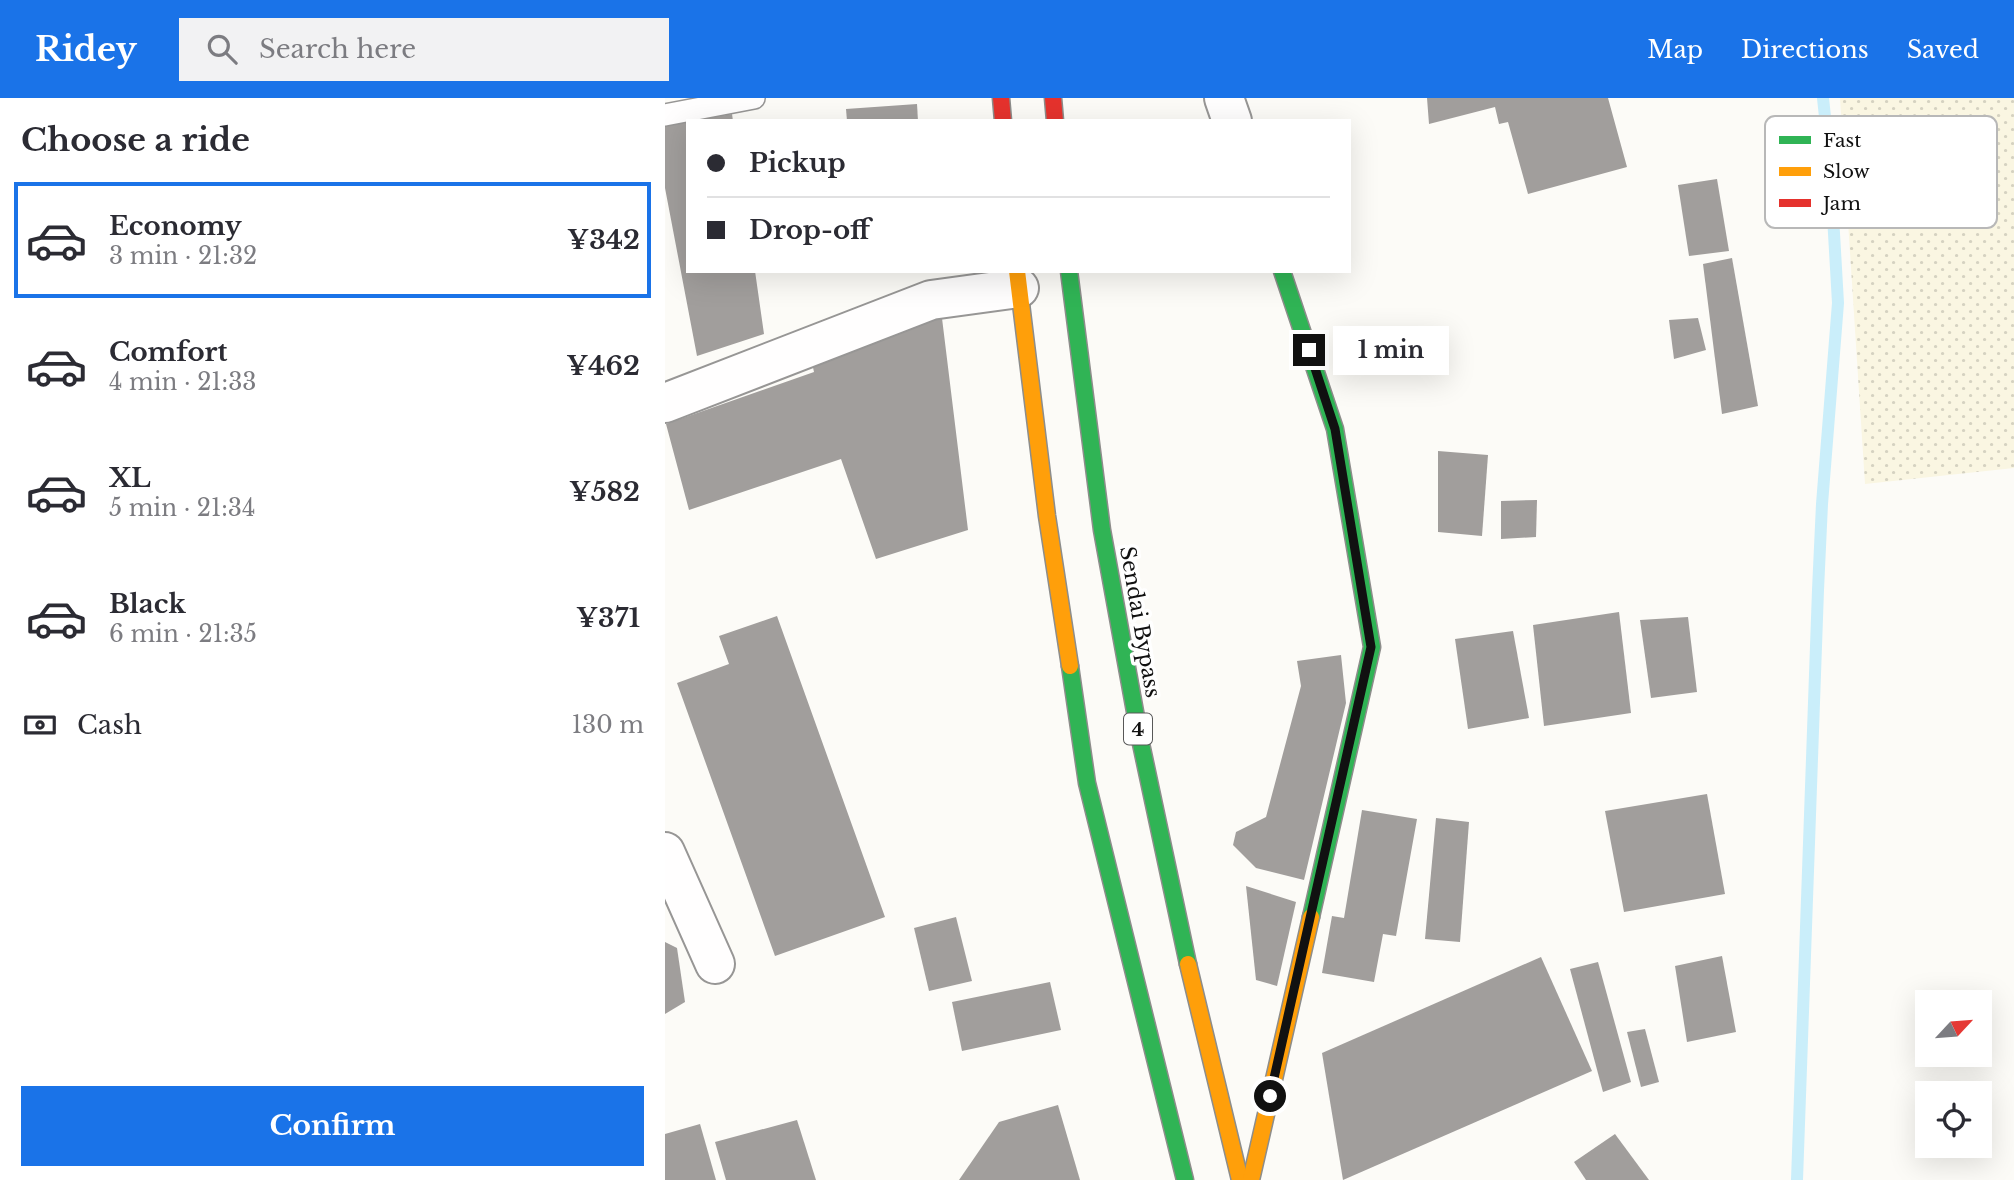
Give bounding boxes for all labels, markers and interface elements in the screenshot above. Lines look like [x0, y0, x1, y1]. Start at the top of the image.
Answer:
search box [179, 18, 669, 81]
text: Ridey [35, 29, 137, 70]
icon: search [203, 30, 241, 68]
text: Search here [259, 33, 416, 65]
text: Map [1647, 35, 1703, 64]
text: Directions [1741, 35, 1869, 64]
text: Saved [1907, 35, 1979, 64]
legend [1765, 116, 1997, 228]
text: Choose a ride [21, 120, 250, 160]
text: Fast [1823, 129, 1862, 152]
text: Pickup [749, 147, 846, 179]
text: Slow [1823, 160, 1870, 183]
text: Jam [1820, 192, 1861, 215]
icon: car [25, 209, 88, 272]
text: Economy [109, 210, 242, 242]
text: Drop-off [749, 214, 870, 246]
text: ¥342 [567, 224, 640, 256]
text: 3 min · 21:32 [109, 242, 257, 270]
callout: 1 min [1333, 326, 1449, 374]
route end [1293, 334, 1325, 366]
icon: car [25, 335, 88, 398]
text: Comfort [109, 336, 227, 368]
text: 1 min [1358, 336, 1424, 364]
text: ¥462 [566, 350, 640, 382]
text: 4 min · 21:33 [109, 368, 257, 396]
icon: car [25, 461, 88, 524]
text: XL [109, 462, 151, 494]
text: ¥582 [569, 476, 640, 508]
text: 5 min · 21:34 [109, 494, 255, 522]
street label: Sendai Bypass [1114, 544, 1166, 700]
icon: car [25, 587, 88, 650]
text: Black [109, 588, 186, 620]
text: ¥371 [576, 602, 640, 634]
text: 6 min · 21:35 [109, 620, 257, 648]
icon: cash [21, 706, 59, 744]
text: Cash [77, 709, 142, 741]
text: 130 m [572, 711, 644, 739]
road number: 4 [1124, 714, 1152, 744]
north arrow [1915, 990, 1991, 1068]
map controls [1915, 990, 1992, 1158]
route start [1254, 1080, 1286, 1112]
button: locate [1915, 1081, 1992, 1158]
button: Confirm [21, 1086, 644, 1166]

